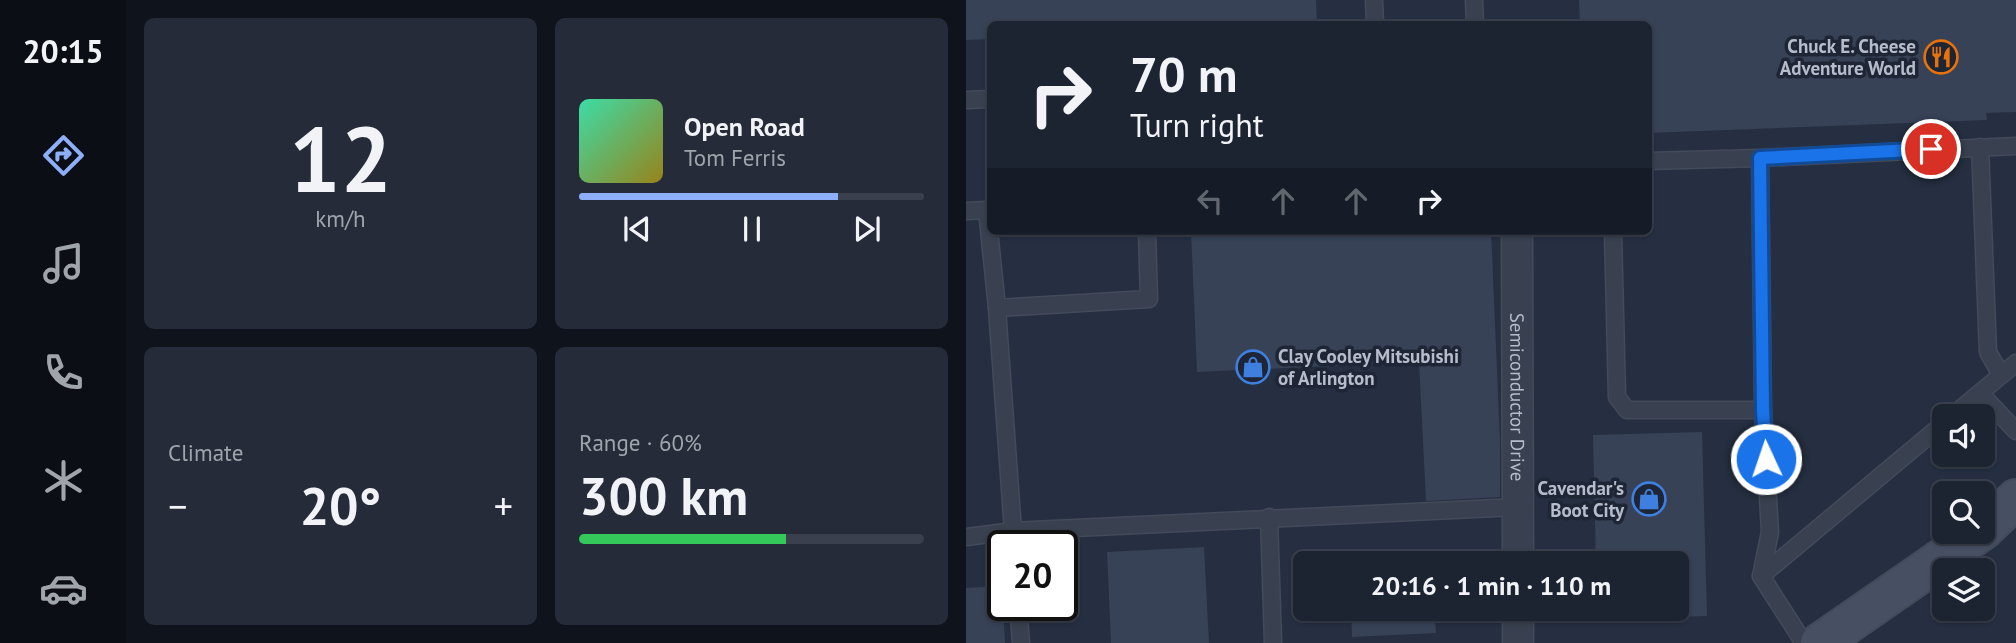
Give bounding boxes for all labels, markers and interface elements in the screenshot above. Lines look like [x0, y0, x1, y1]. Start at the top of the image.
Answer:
text: 20:15 [22, 30, 104, 72]
place label: Chuck E. Cheese Adventure World [1780, 34, 1916, 80]
restaurant icon: Chuck E. Cheese Adventure World [1922, 38, 1960, 76]
text: 70 m [1130, 42, 1237, 106]
icon: right [1015, 49, 1106, 140]
text: 12 [289, 99, 392, 217]
text: Turn right [1130, 104, 1264, 146]
text: Open Road [684, 110, 805, 143]
pin [1901, 119, 1961, 179]
icon: arrive [1912, 130, 1950, 168]
icon: directions [39, 131, 88, 180]
text: Tom Ferris [684, 143, 786, 172]
icon: left [1191, 182, 1229, 220]
icon: ahead [1264, 182, 1302, 220]
icon: ahead [1337, 182, 1375, 220]
icon: right [1410, 182, 1448, 220]
text: km/h [315, 204, 366, 233]
icon: previous [618, 210, 656, 248]
icon: pause [733, 210, 771, 248]
icon: next [848, 210, 886, 248]
icon: music [39, 239, 88, 288]
street label: Semiconductor Drive [1505, 313, 1530, 481]
place label: Clay Cooley Mitsubishi of Arlington [1278, 344, 1459, 390]
icon: phone [39, 348, 88, 397]
shop icon: Clay Cooley Mitsubishi of Arlington [1234, 348, 1272, 386]
map controls [1932, 404, 1995, 621]
button: sound [1932, 404, 1995, 467]
position arrow [1729, 422, 1803, 496]
text: Range · 60% [579, 428, 702, 457]
text: Climate [168, 438, 243, 467]
icon: climate [39, 456, 88, 505]
text: 300 km [579, 462, 748, 529]
text: 20° [300, 472, 381, 539]
place label: Cavendar's Boot City [1537, 476, 1625, 522]
shop icon: Cavendar's Boot City [1630, 480, 1668, 518]
text: − [168, 481, 187, 530]
text: + [494, 481, 513, 530]
button: search [1932, 481, 1995, 544]
speed limit sign: 20 [987, 530, 1078, 621]
button: layers [1932, 558, 1995, 621]
icon: car [39, 564, 88, 613]
text: 20:16 · 1 min · 110 m [1371, 569, 1611, 602]

